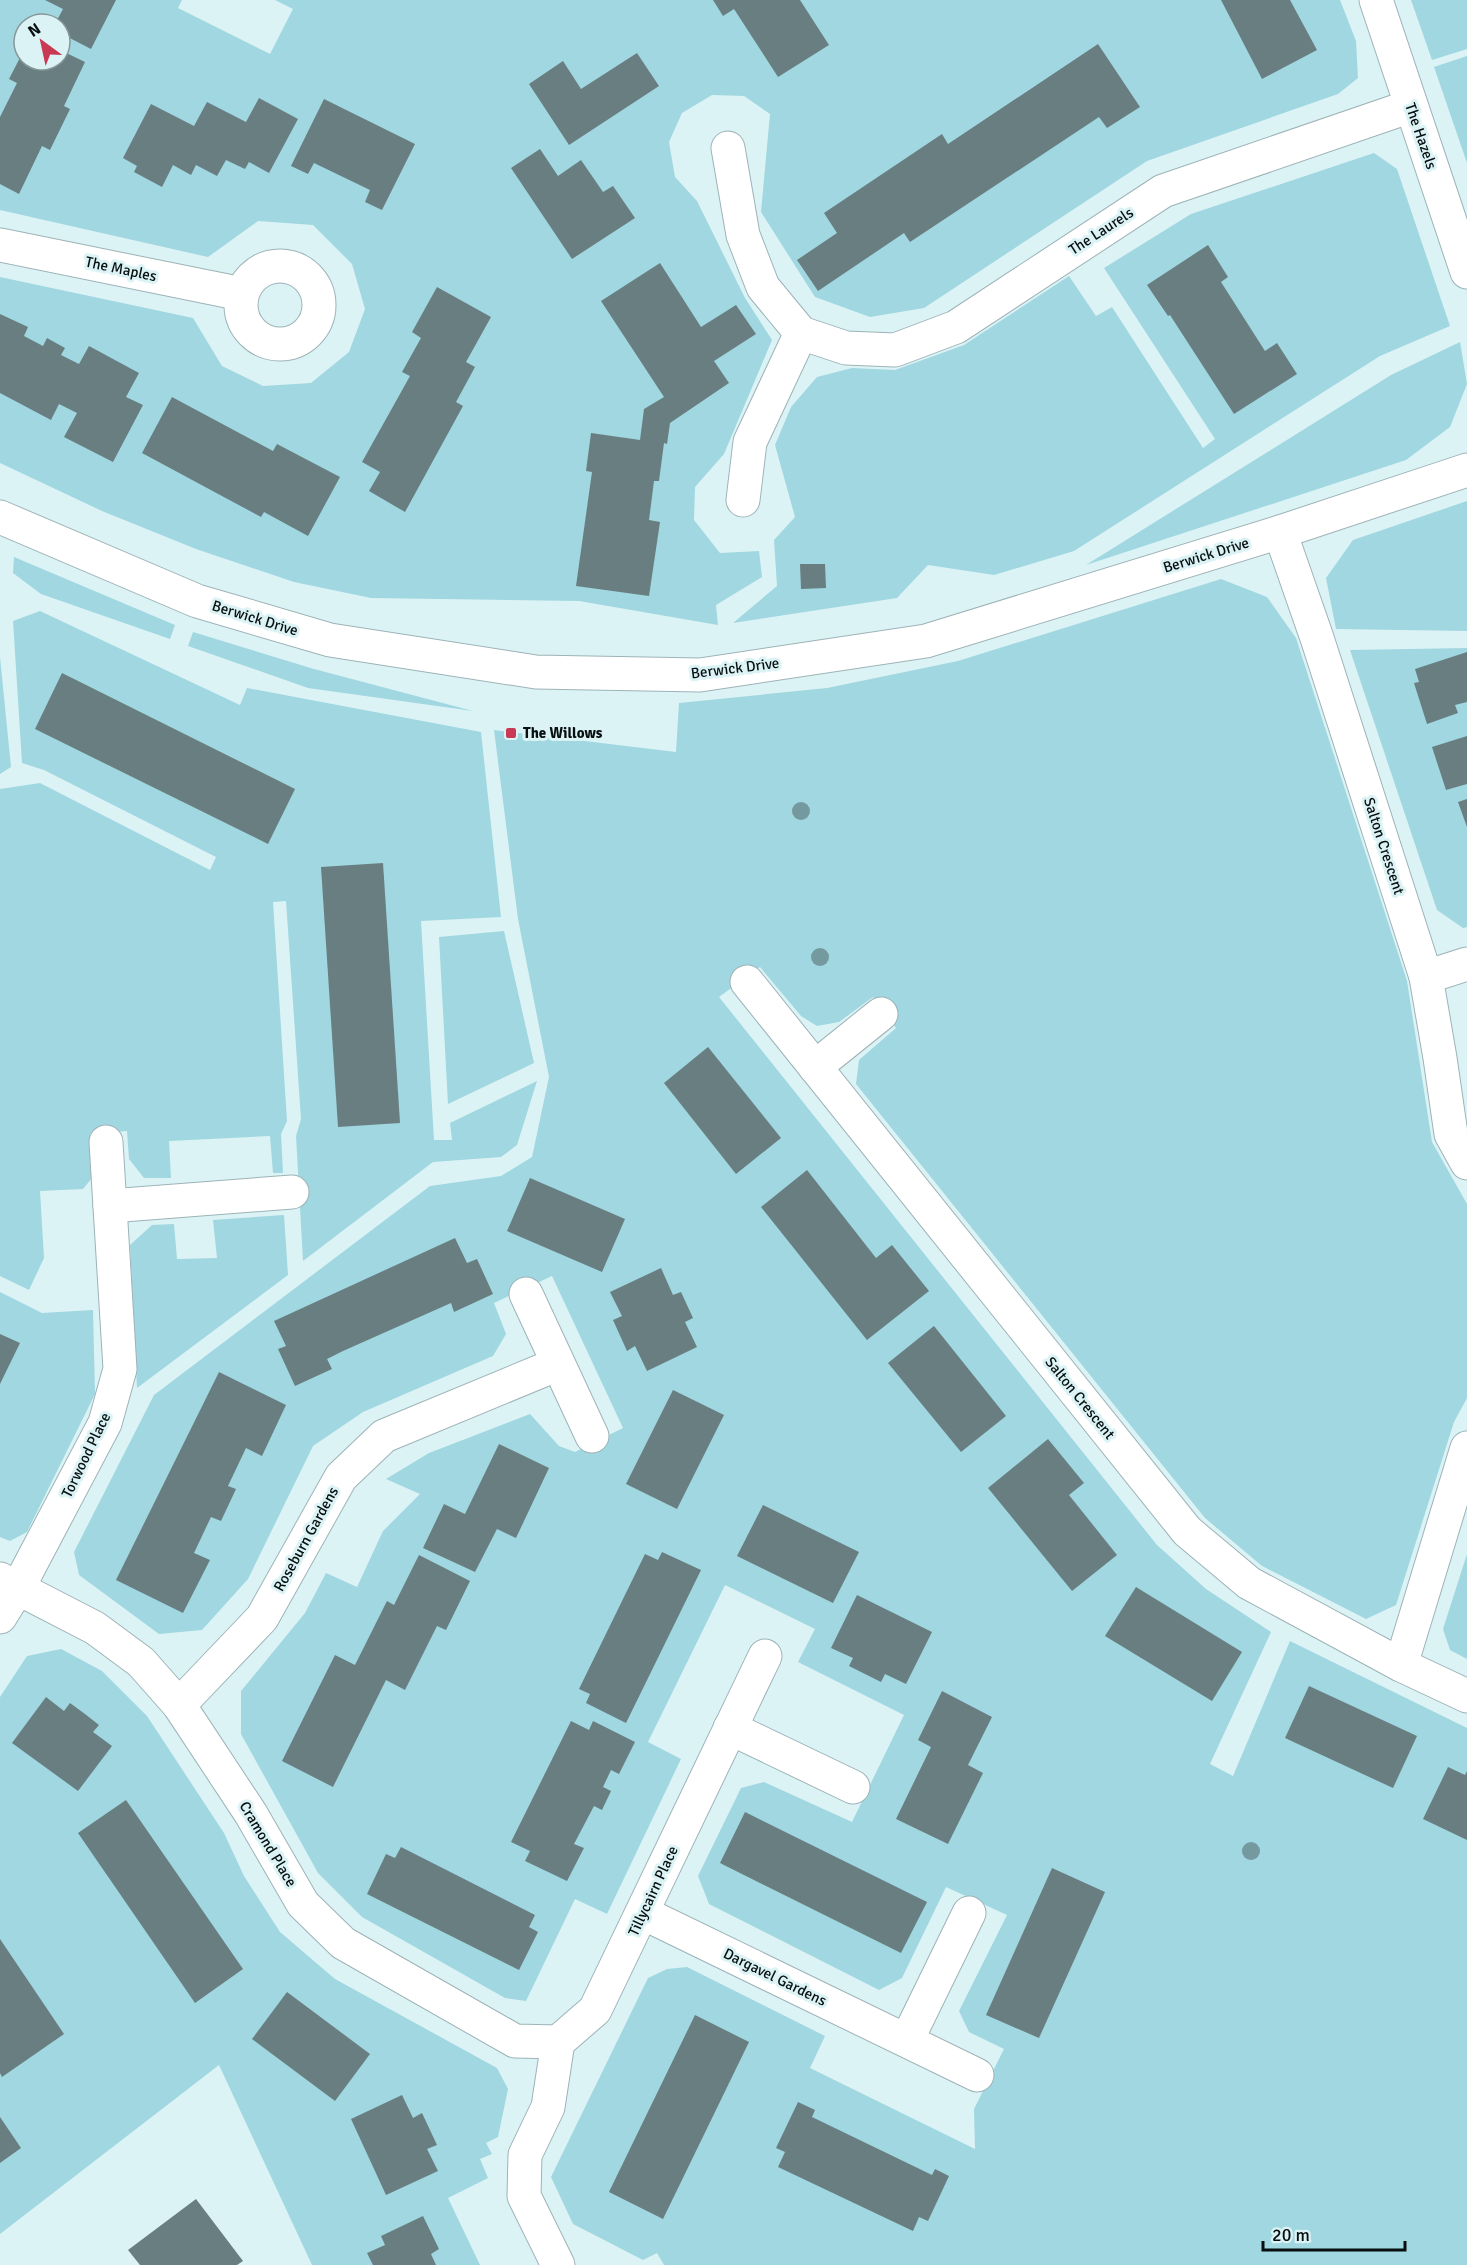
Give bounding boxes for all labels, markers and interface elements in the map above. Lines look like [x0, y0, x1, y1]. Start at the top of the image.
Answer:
north arrow [12, 12, 72, 72]
text: N [24, 19, 44, 42]
street label: The Hazels [1401, 100, 1441, 172]
street label: The Laurels [1065, 203, 1137, 259]
street label: The Maples [84, 253, 159, 285]
street label: Berwick Drive [1161, 533, 1251, 577]
street label: Berwick Drive [210, 596, 300, 640]
street label: Berwick Drive [690, 654, 780, 682]
place label: The Willows [523, 724, 603, 742]
marker: The Willows [504, 726, 518, 740]
street label: Salton Crescent [1360, 795, 1408, 897]
street label: Salton Crescent [1041, 1353, 1119, 1443]
street label: Torwood Place [58, 1410, 114, 1500]
street label: Roseburn Gardens [270, 1483, 342, 1594]
street label: Cramond Place [235, 1798, 301, 1890]
street label: Tillycairn Place [624, 1843, 682, 1939]
street label: Dargavel Gardens [720, 1944, 830, 2010]
scale bar [1263, 2214, 1406, 2252]
text: 20 m [1272, 2224, 1310, 2246]

